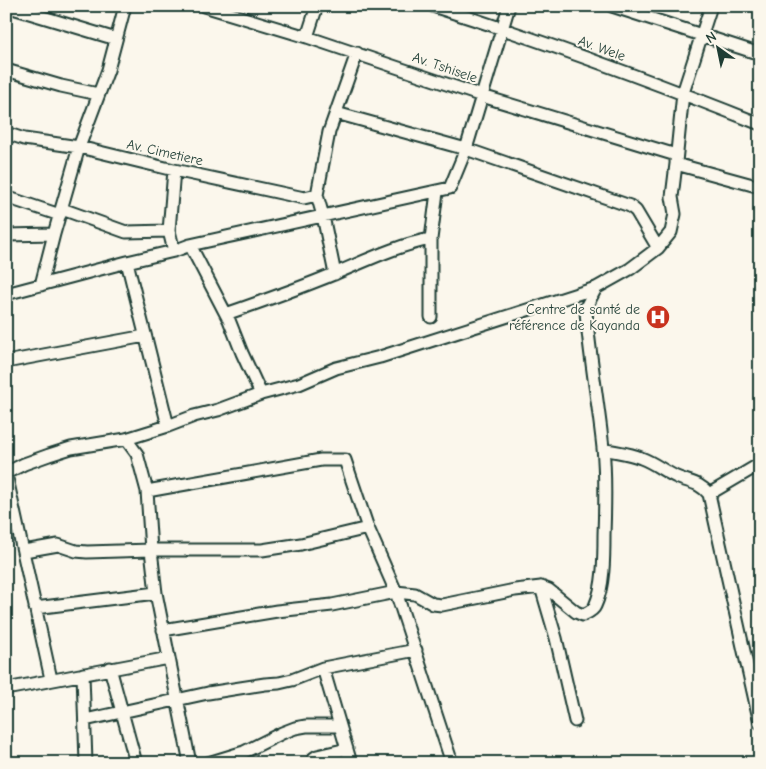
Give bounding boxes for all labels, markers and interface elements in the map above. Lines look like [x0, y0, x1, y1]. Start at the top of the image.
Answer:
north arrow [694, 22, 744, 72]
text: N [703, 28, 720, 47]
street label: Av. Wele [576, 32, 628, 65]
street label: Av. Tshisele [410, 48, 480, 86]
street label: Av. Cimetiere [125, 135, 205, 170]
place label: Centre de santé de référence de Kayanda [509, 301, 640, 334]
hospital icon: Centre de santé de référence de Kayanda [645, 304, 671, 330]

